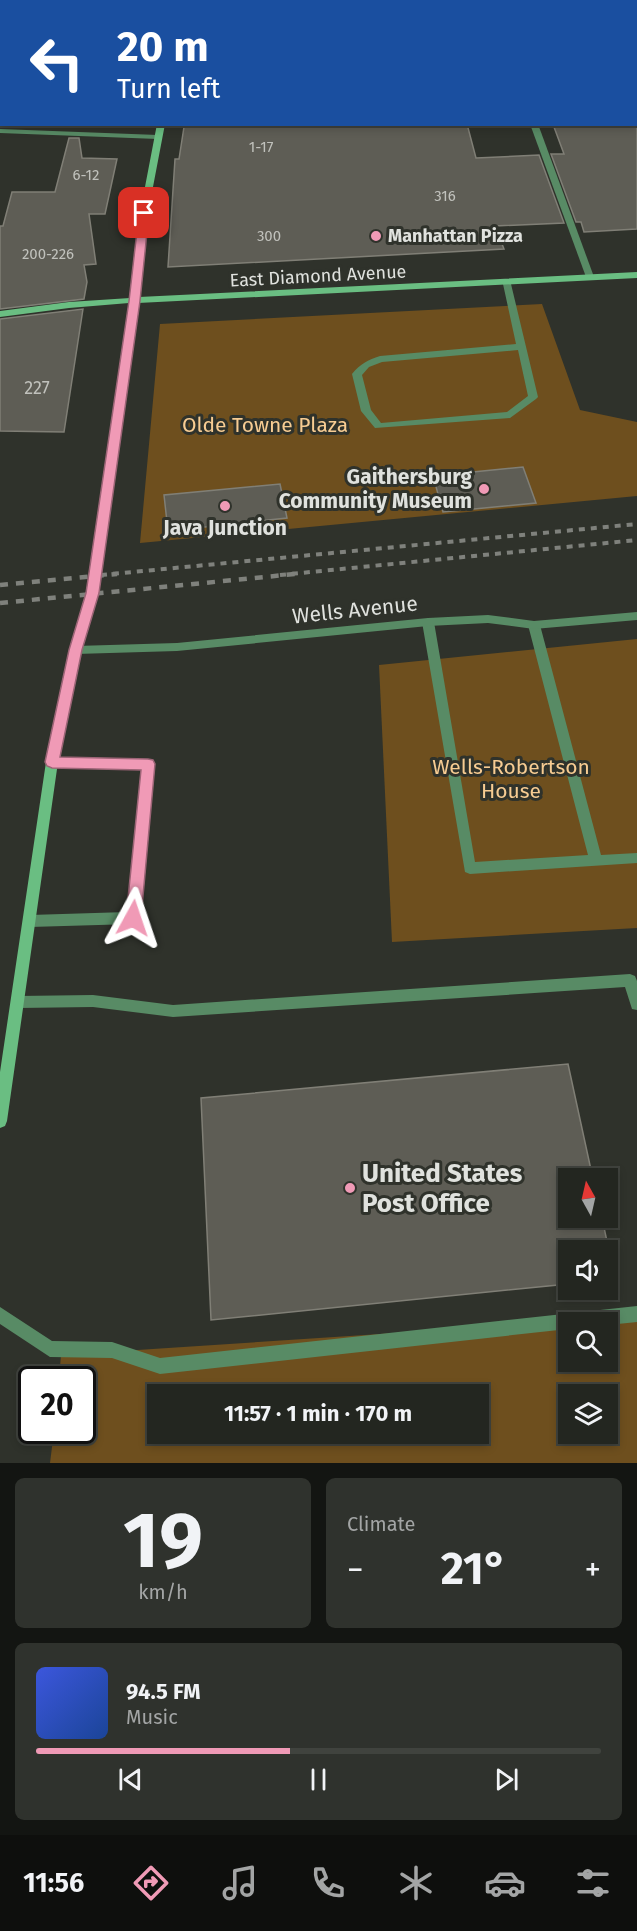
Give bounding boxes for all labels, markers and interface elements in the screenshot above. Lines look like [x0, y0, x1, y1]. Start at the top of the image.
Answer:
text: 20 m [117, 22, 209, 72]
icon: left [18, 24, 96, 102]
text: Turn left [117, 73, 220, 105]
house number: 1-17 [249, 138, 274, 156]
house number: 6-12 [73, 166, 99, 184]
pin [118, 187, 169, 238]
house number: 316 [434, 187, 456, 205]
icon: arrive [127, 196, 160, 229]
place label: Manhattan Pizza [388, 225, 523, 247]
house number: 300 [257, 227, 281, 245]
marker: Manhattan Pizza [369, 229, 383, 243]
house number: 200-226 [22, 245, 74, 263]
street label: East Diamond Avenue [229, 260, 407, 292]
house number: 227 [24, 377, 50, 399]
park label: Olde Towne Plaza [182, 412, 348, 438]
place label: Gaithersburg Community Museum [279, 464, 472, 514]
marker: Gaithersburg Community Museum [477, 482, 491, 496]
marker: Java Junction [218, 499, 232, 513]
place label: Java Junction [162, 515, 287, 541]
street label: Wells Avenue [291, 590, 419, 630]
park label: Wells-Robertson House [432, 754, 590, 804]
position arrow [101, 886, 165, 950]
place label: United States Post Office [362, 1158, 523, 1219]
north arrow [558, 1168, 618, 1228]
map controls [558, 1168, 618, 1444]
marker: United States Post Office [343, 1181, 357, 1195]
button: sound [558, 1240, 618, 1300]
button: search [558, 1312, 618, 1372]
speed limit sign: 20 [18, 1366, 96, 1444]
button: layers [558, 1384, 618, 1444]
text: 11:57 · 1 min · 170 m [224, 1400, 412, 1427]
text: 19 [123, 1494, 203, 1588]
text: Climate [347, 1512, 415, 1536]
text: 21° [441, 1542, 507, 1596]
text: − [347, 1550, 364, 1590]
text: + [585, 1550, 601, 1590]
text: km/h [138, 1580, 188, 1604]
text: 94.5 FM [126, 1678, 200, 1705]
text: Music [126, 1705, 178, 1729]
icon: previous [114, 1763, 147, 1796]
icon: pause [302, 1763, 335, 1796]
icon: next [490, 1763, 523, 1796]
icon: directions [130, 1862, 172, 1904]
icon: music [219, 1862, 261, 1904]
icon: phone [307, 1862, 349, 1904]
icon: climate [395, 1862, 437, 1904]
icon: car [484, 1862, 526, 1904]
icon: filters [572, 1862, 614, 1904]
text: 11:56 [23, 1867, 84, 1899]

